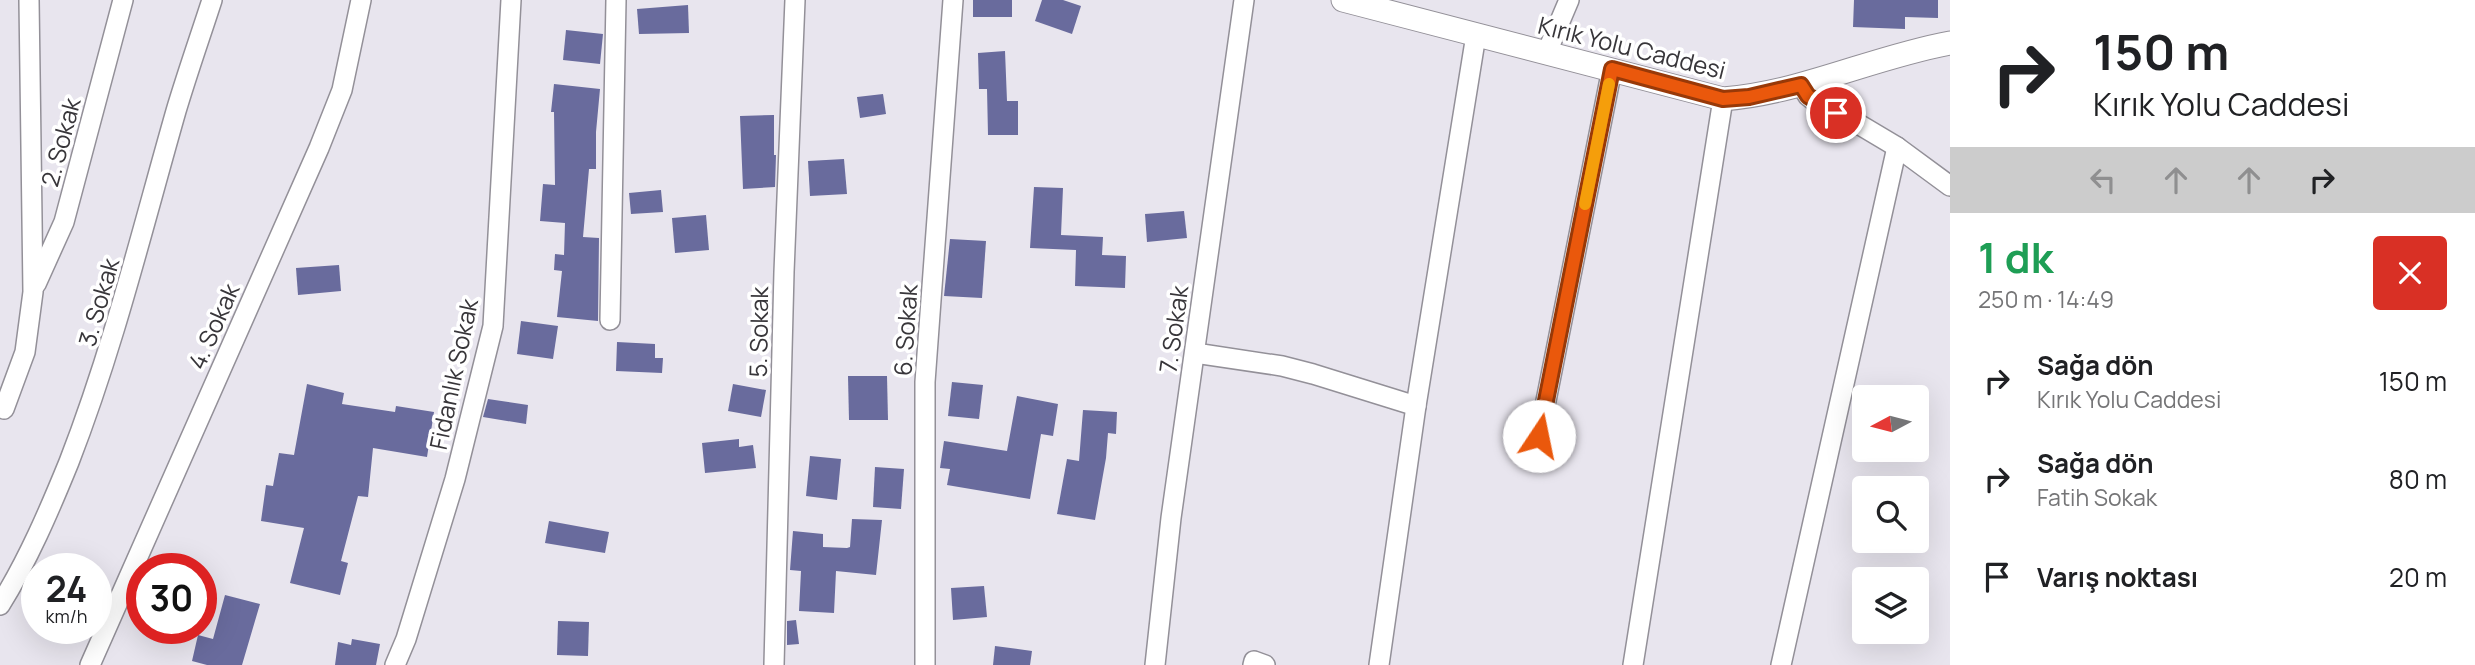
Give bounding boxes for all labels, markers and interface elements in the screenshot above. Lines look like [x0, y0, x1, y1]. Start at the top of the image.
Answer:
street label: Kırık Yolu Caddesi [1535, 8, 1729, 86]
text: 150 m [2093, 18, 2229, 85]
icon: right [1978, 28, 2069, 119]
text: Kırık Yolu Caddesi [2093, 82, 2349, 126]
pin [1806, 83, 1866, 143]
street label: 2. Sokak [32, 93, 88, 190]
icon: arrive [1817, 94, 1855, 132]
icon: left [2084, 161, 2122, 199]
icon: ahead [2157, 161, 2195, 199]
icon: ahead [2230, 161, 2268, 199]
icon: right [2303, 161, 2341, 199]
text: 1 dk [1978, 228, 2053, 286]
button: close [2373, 236, 2447, 310]
street label: 3. Sokak [70, 253, 127, 350]
street label: 4. Sokak [179, 277, 247, 374]
street label: 6. Sokak [885, 282, 925, 377]
street label: 7. Sokak [1151, 282, 1196, 375]
text: 250 m · 14:49 [1978, 283, 2114, 315]
street label: 5. Sokak [741, 285, 775, 378]
street label: Fidanlık Sokak [421, 294, 485, 453]
text: Sağa dön [2037, 347, 2154, 383]
icon: right [1978, 362, 2016, 400]
text: 150 m [2379, 363, 2447, 399]
text: Kırık Yolu Caddesi [2037, 383, 2221, 415]
north arrow [1852, 385, 1928, 462]
map controls [1852, 385, 1929, 644]
position arrow [1502, 399, 1576, 473]
text: Sağa dön [2037, 445, 2154, 481]
icon: right [1978, 460, 2016, 498]
text: 80 m [2389, 461, 2447, 497]
button: search [1852, 476, 1929, 553]
text: Fatih Sokak [2037, 481, 2157, 513]
speed limit sign: 30 [126, 553, 217, 644]
icon: arrive [1978, 558, 2016, 596]
text: Varış noktası [2037, 559, 2198, 595]
text: 20 m [2389, 559, 2447, 595]
text: 24 [46, 565, 87, 613]
button: layers [1852, 567, 1929, 644]
text: km/h [46, 604, 87, 628]

